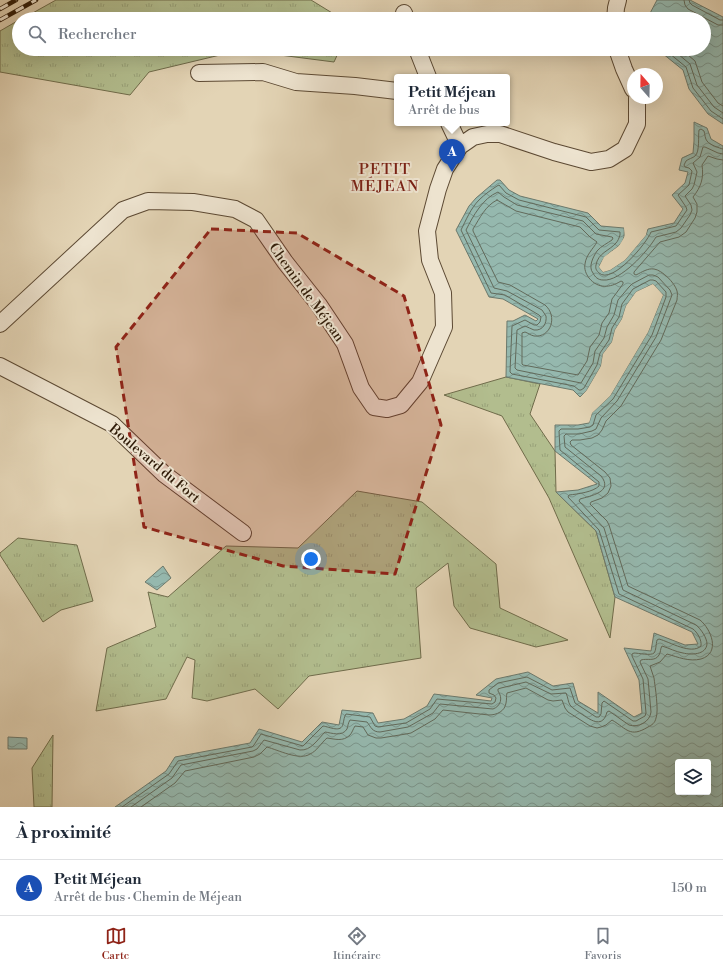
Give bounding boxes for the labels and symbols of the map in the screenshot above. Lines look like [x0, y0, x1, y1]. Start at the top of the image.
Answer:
north arrow [627, 68, 663, 104]
pin: A [439, 139, 465, 172]
district label: PETIT MÉJEAN [351, 160, 419, 196]
street label: Chemin de Méjean [264, 240, 348, 346]
street label: Boulevard du Fort [104, 420, 204, 507]
your location [301, 549, 321, 569]

